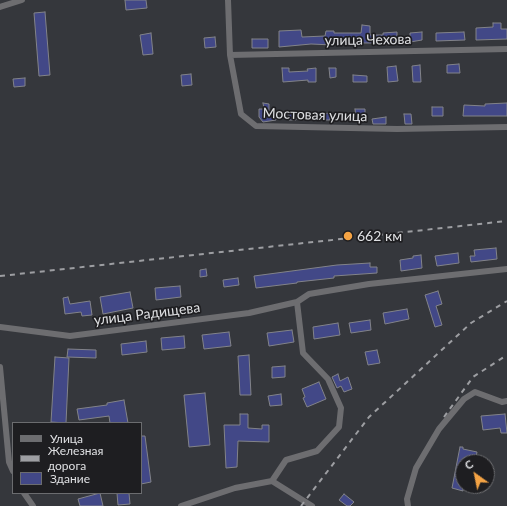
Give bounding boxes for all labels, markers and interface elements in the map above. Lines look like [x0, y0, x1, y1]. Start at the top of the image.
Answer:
street label: улица Чехова [325, 31, 411, 49]
street label: Мостовая улица [262, 105, 368, 125]
place label: 662 км [357, 228, 402, 244]
marker: 662 км [342, 230, 354, 242]
street label: улица Радищева [93, 299, 201, 329]
legend [12, 422, 142, 494]
text: Улица [50, 431, 83, 446]
text: Железная дорога [48, 443, 103, 473]
north arrow [455, 454, 495, 494]
text: С [462, 457, 475, 472]
text: Здание [50, 471, 90, 486]

